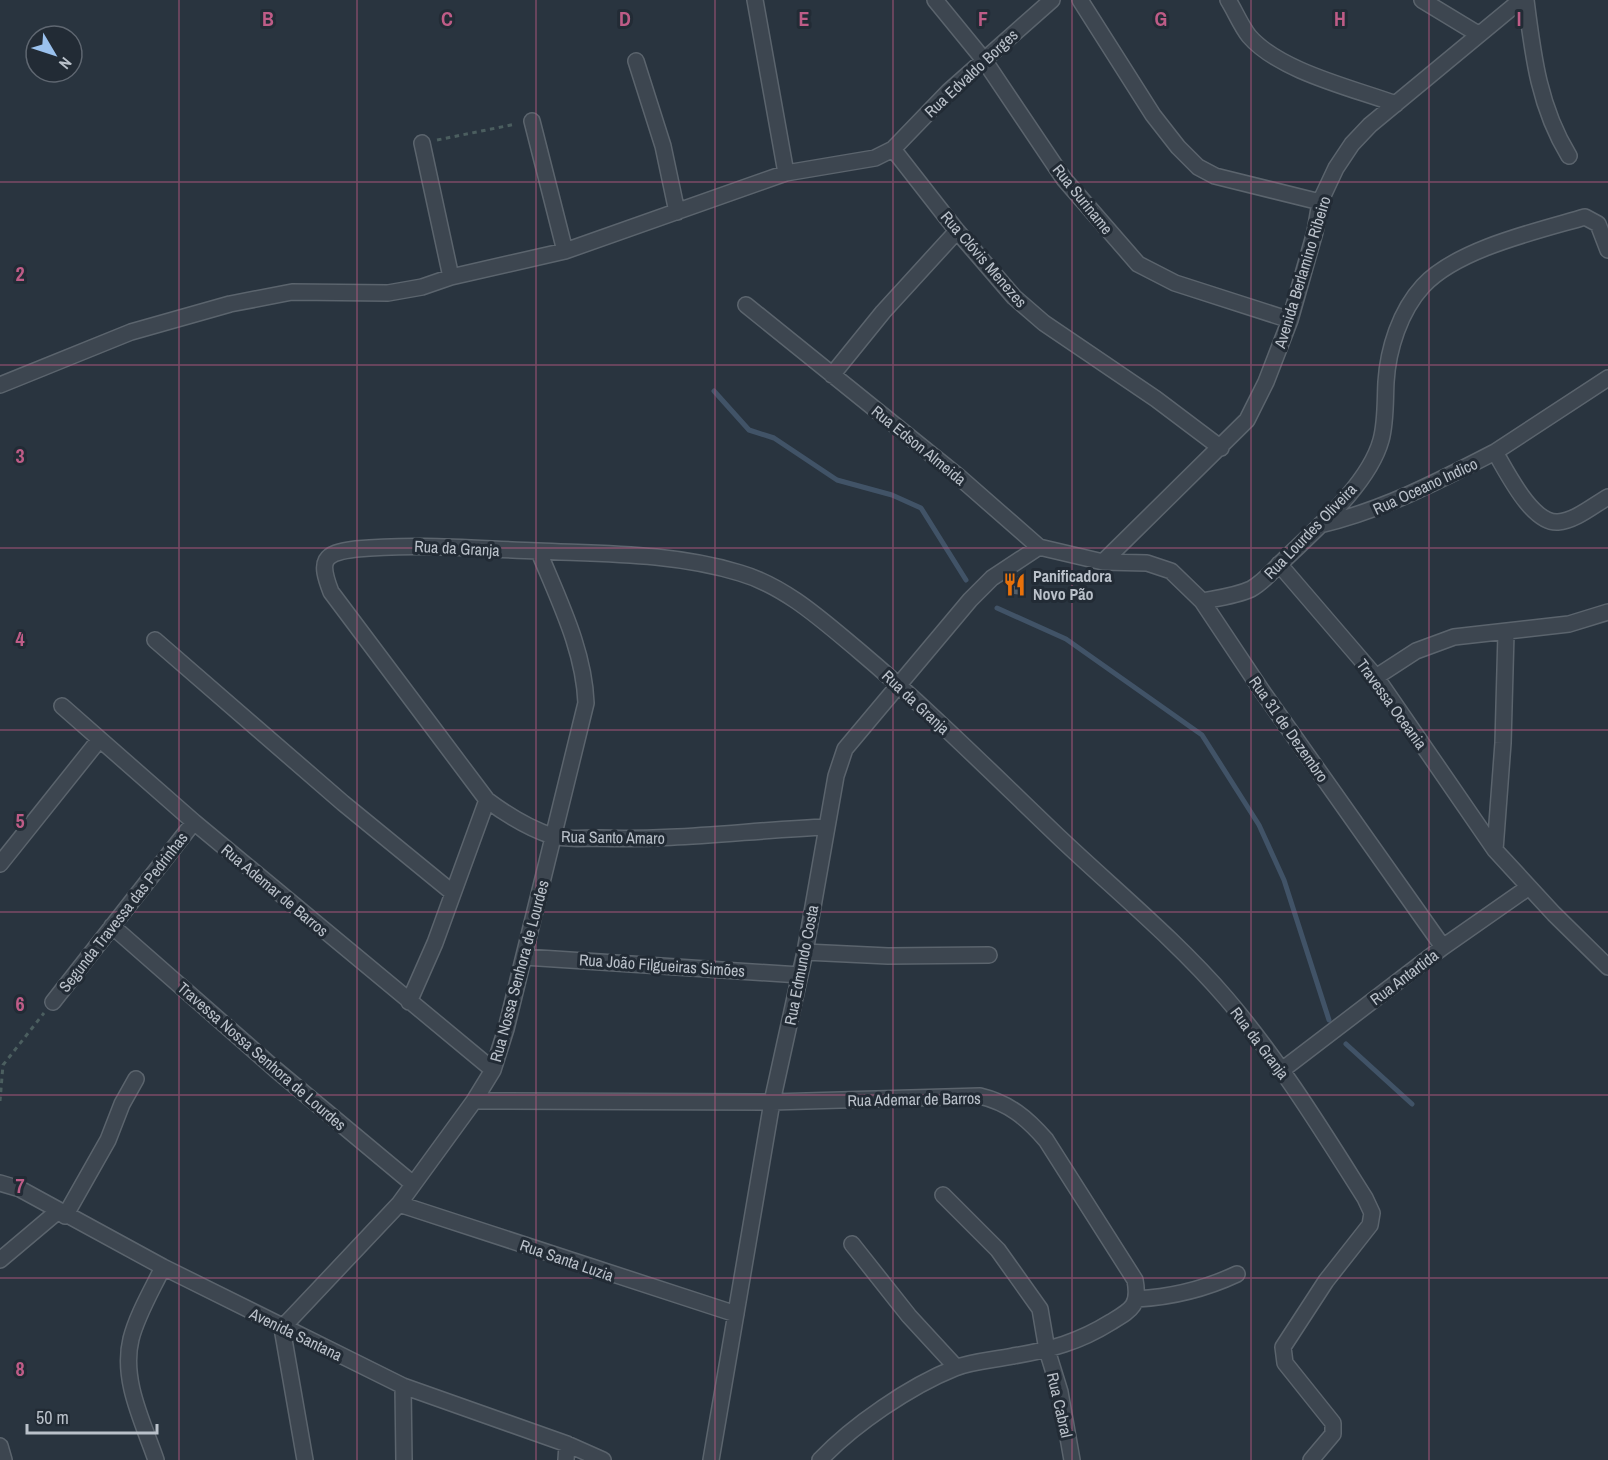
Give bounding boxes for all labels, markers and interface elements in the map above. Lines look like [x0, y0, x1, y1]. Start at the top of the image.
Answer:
text: B [262, 5, 274, 32]
text: C [441, 5, 453, 32]
text: D [619, 5, 631, 32]
text: E [799, 5, 810, 32]
text: F [978, 5, 988, 32]
text: G [1155, 5, 1167, 32]
text: H [1334, 5, 1346, 32]
text: I [1517, 5, 1521, 32]
north arrow [24, 24, 84, 84]
street label: Rua Edvaldo Borges [919, 24, 1023, 122]
text: N [54, 53, 77, 74]
street label: Rua Suriname [1048, 159, 1118, 239]
street label: Avenida Berlamino Ribeiro [1268, 193, 1336, 352]
street label: Rua Clóvis Menezes [936, 206, 1032, 312]
text: 2 [15, 260, 25, 287]
street label: Rua Edson Almeida [867, 400, 972, 490]
text: 3 [15, 442, 25, 469]
street label: Rua Oceano Indico [1369, 452, 1481, 520]
street label: Rua Lourdes Oliveira [1259, 478, 1362, 583]
street label: Rua da Granja [414, 535, 501, 561]
place label: Panificadora Novo Pão [1033, 565, 1112, 605]
restaurant icon: Panificadora Novo Pão [1002, 572, 1028, 598]
text: 4 [15, 625, 25, 652]
street label: Travessa Oceania [1352, 654, 1433, 754]
street label: Rua da Granja [877, 665, 955, 740]
street label: Rua 31 de Dezembro [1244, 672, 1334, 786]
text: 5 [15, 807, 25, 834]
street label: Rua Santo Amaro [561, 825, 665, 849]
street label: Segunda Travessa das Pedrinhas [53, 827, 193, 997]
street label: Rua Ademar de Barros [217, 839, 333, 941]
street label: Rua Nossa Senhora de Lourdes [484, 878, 554, 1064]
street label: Rua Edmundo Costa [779, 902, 824, 1027]
street label: Rua Antartida [1365, 944, 1443, 1010]
street label: Rua João Filgueiras Simões [578, 948, 746, 982]
street label: Travessa Nossa Senhora de Lourdes [173, 977, 351, 1135]
text: 6 [15, 990, 25, 1017]
street label: Rua da Granja [1226, 1002, 1295, 1084]
street label: Rua Ademar de Barros [847, 1087, 981, 1111]
text: 7 [15, 1172, 25, 1199]
street label: Rua Santa Luzia [517, 1234, 617, 1287]
street label: Avenida Santana [245, 1302, 347, 1366]
text: 8 [15, 1355, 25, 1382]
street label: Rua Cabral [1042, 1370, 1078, 1440]
scale bar [27, 1397, 158, 1435]
text: 50 m [36, 1405, 69, 1430]

